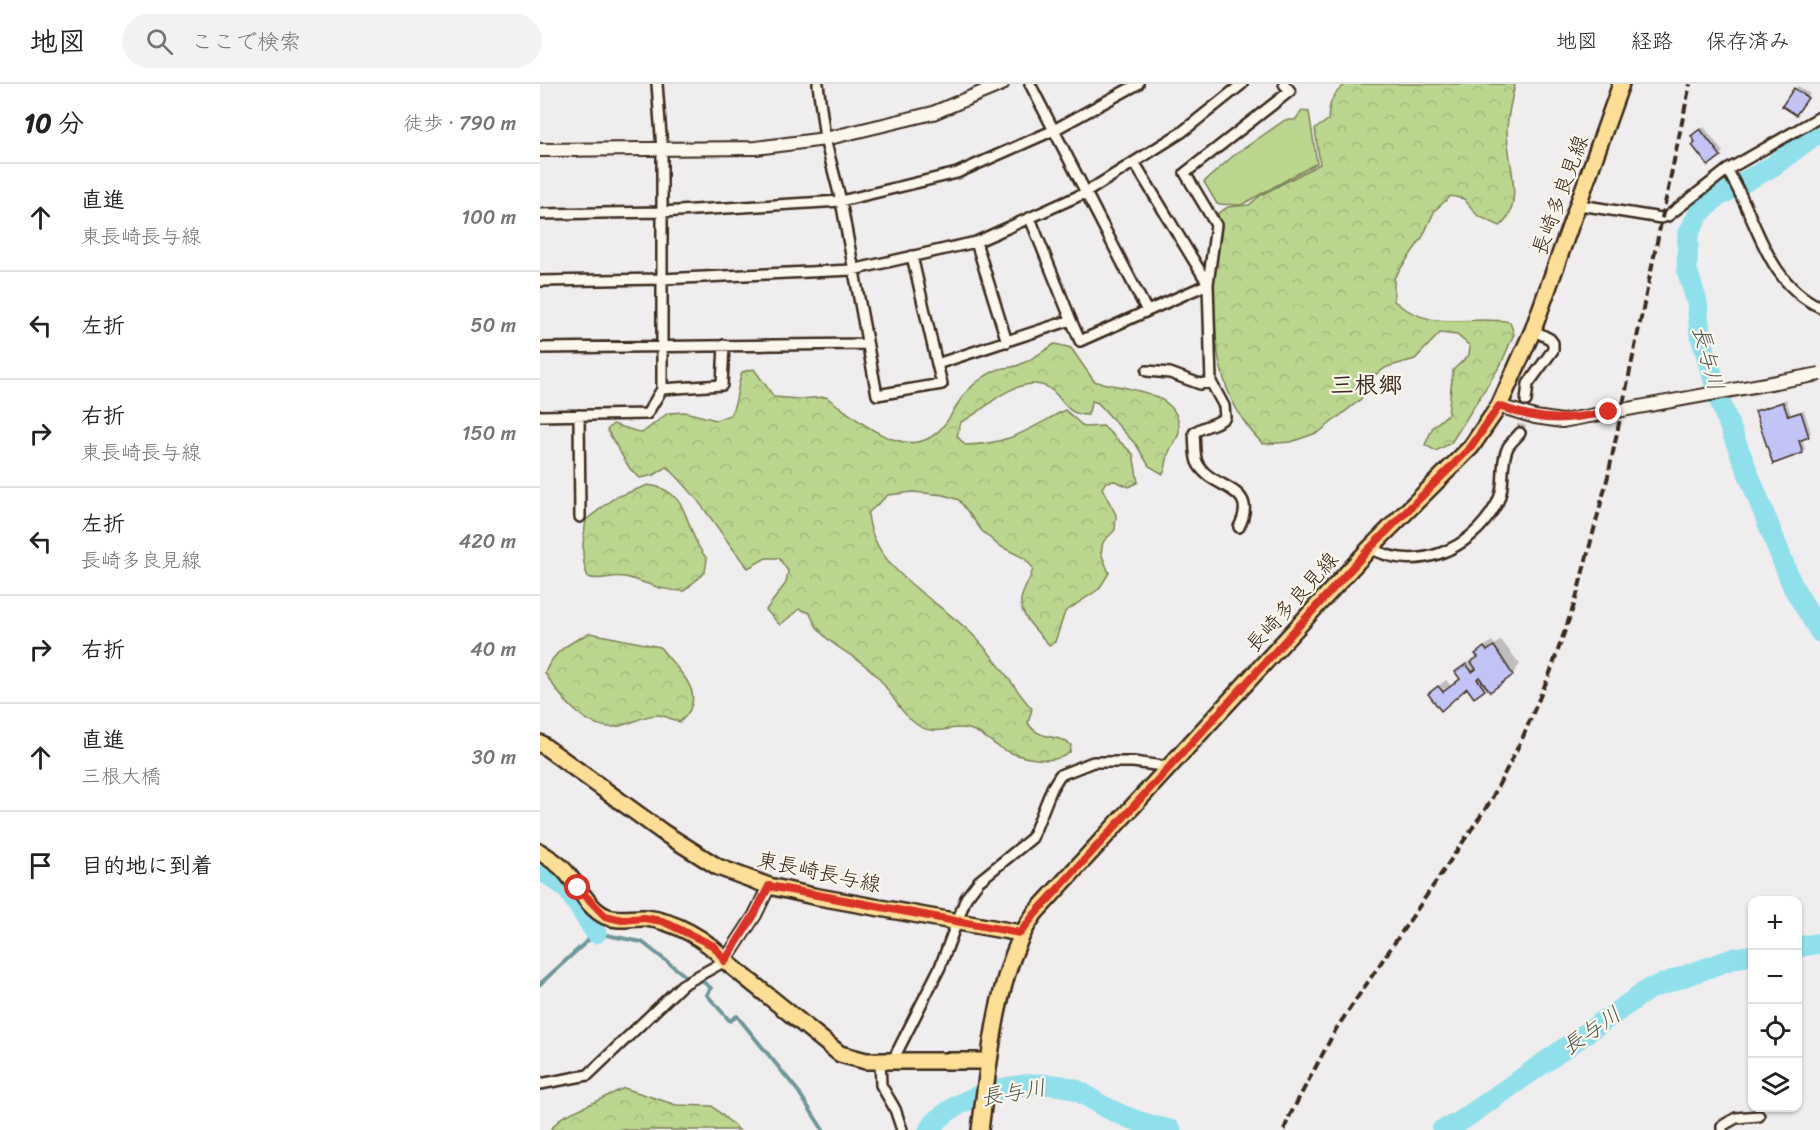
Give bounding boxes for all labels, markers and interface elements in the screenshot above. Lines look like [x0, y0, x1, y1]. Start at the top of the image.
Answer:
search box [122, 14, 542, 68]
text: 地図 [30, 17, 86, 66]
text: ここで検索 [191, 22, 301, 61]
text: 地図 [1556, 22, 1598, 60]
text: 経路 [1631, 22, 1673, 60]
text: 保存済み [1706, 22, 1790, 60]
icon: search [143, 25, 176, 58]
text: 10 分 [24, 100, 84, 146]
text: 徒歩 · 790 m [403, 106, 516, 141]
street label: 長崎多良見線 [1521, 129, 1599, 261]
text: 直進 [81, 180, 125, 219]
text: 100 m [462, 200, 516, 235]
icon: ahead [24, 201, 57, 234]
text: 東長崎長与線 [81, 219, 201, 254]
text: 左折 [81, 306, 125, 345]
text: 50 m [471, 308, 516, 343]
icon: left [24, 309, 57, 342]
water label: 長与川 [1681, 321, 1736, 395]
district label: 三根郷 [1330, 364, 1402, 406]
text: 右折 [81, 396, 125, 435]
route end [1595, 398, 1621, 424]
text: 150 m [462, 416, 516, 451]
icon: right [24, 417, 57, 450]
text: 東長崎長与線 [81, 435, 201, 470]
text: 左折 [81, 504, 125, 543]
text: 420 m [459, 524, 516, 559]
icon: left [24, 525, 57, 558]
street label: 長崎多良見線 [1236, 542, 1348, 662]
text: 長崎多良見線 [81, 543, 201, 578]
text: 右折 [81, 630, 125, 669]
text: 40 m [470, 632, 516, 667]
icon: right [24, 633, 57, 666]
text: 直進 [81, 720, 125, 759]
text: 30 m [472, 740, 516, 775]
icon: ahead [24, 741, 57, 774]
text: 三根大橋 [81, 759, 161, 794]
street label: 東長崎長与線 [753, 840, 885, 904]
text: 目的地に到着 [81, 846, 213, 885]
icon: arrive [24, 849, 57, 882]
route start [564, 874, 590, 900]
map controls [1748, 896, 1802, 1112]
button: + [1748, 896, 1802, 950]
button: − [1748, 950, 1802, 1004]
water label: 長与川 [1553, 996, 1630, 1065]
button: locate [1748, 1004, 1802, 1058]
button: layers [1748, 1058, 1802, 1112]
water label: 長与川 [977, 1068, 1049, 1117]

